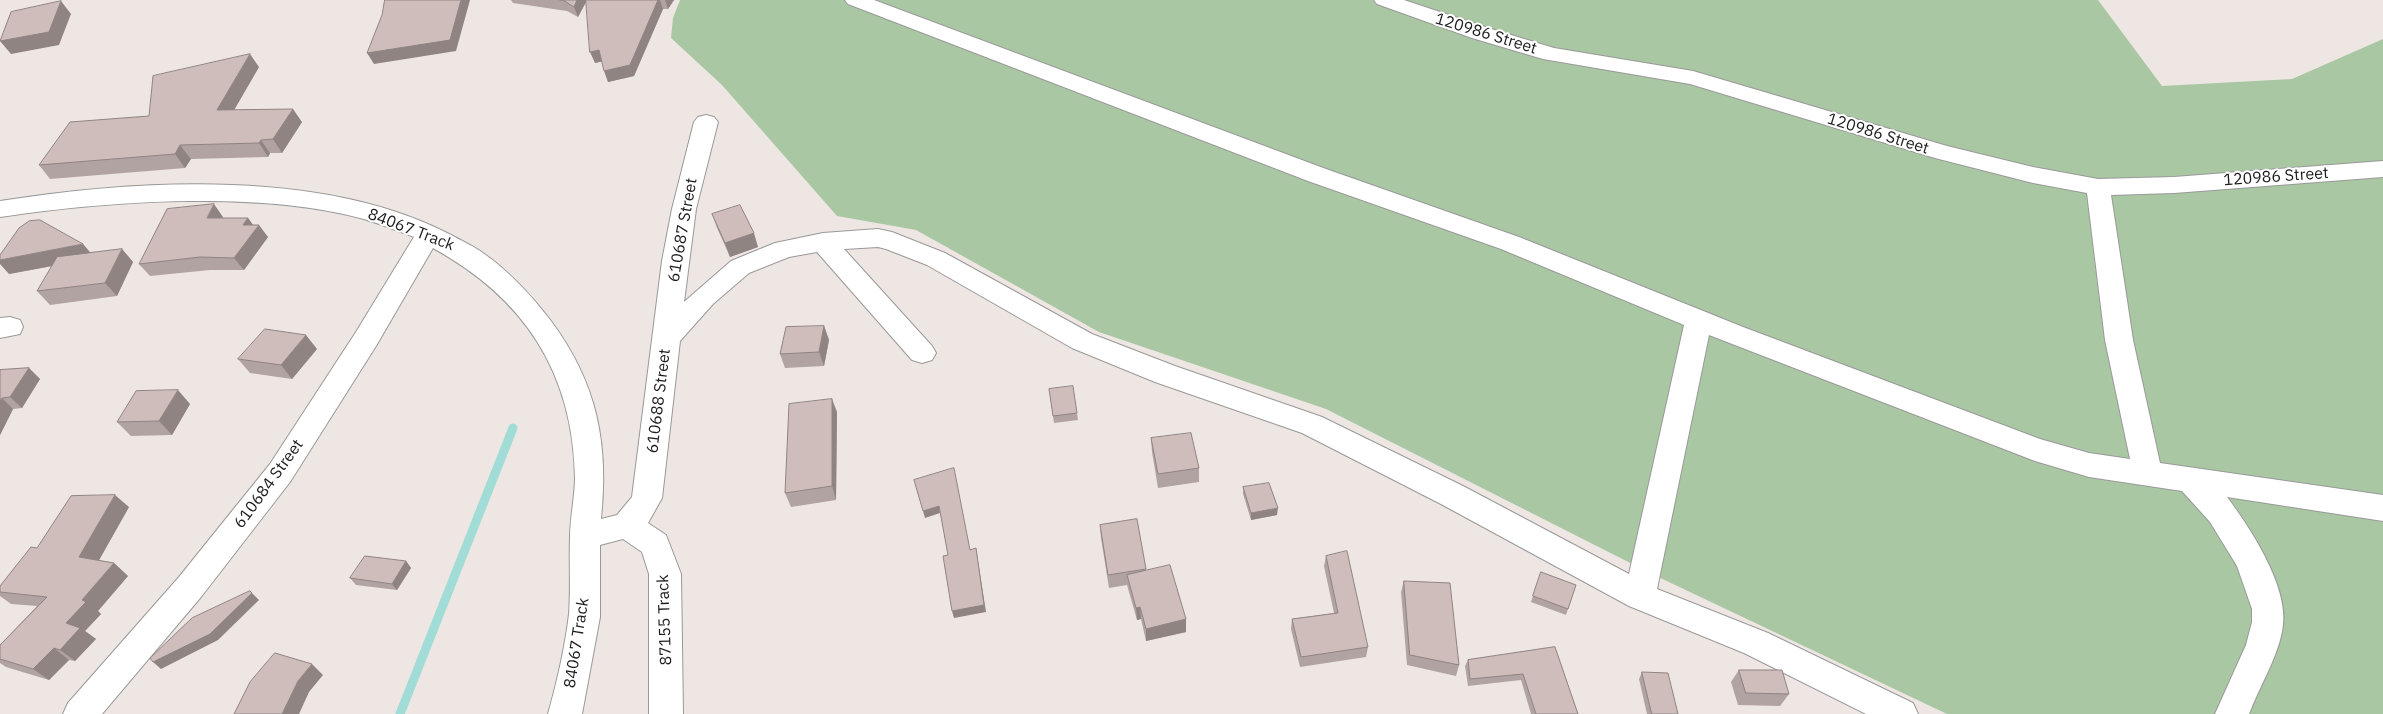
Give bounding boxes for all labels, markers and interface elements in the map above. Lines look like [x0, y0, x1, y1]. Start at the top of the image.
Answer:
street label: 120986 Street [1433, 9, 1539, 59]
street label: 120986 Street [1825, 109, 1931, 159]
street label: 120986 Street [2223, 164, 2329, 190]
street label: 610687 Street [664, 177, 702, 283]
street label: 84067 Track [365, 205, 457, 255]
street label: 610688 Street [643, 348, 675, 454]
street label: 610684 Street [230, 436, 308, 532]
street label: 87155 Track [654, 574, 676, 666]
street label: 84067 Track [560, 597, 594, 689]

